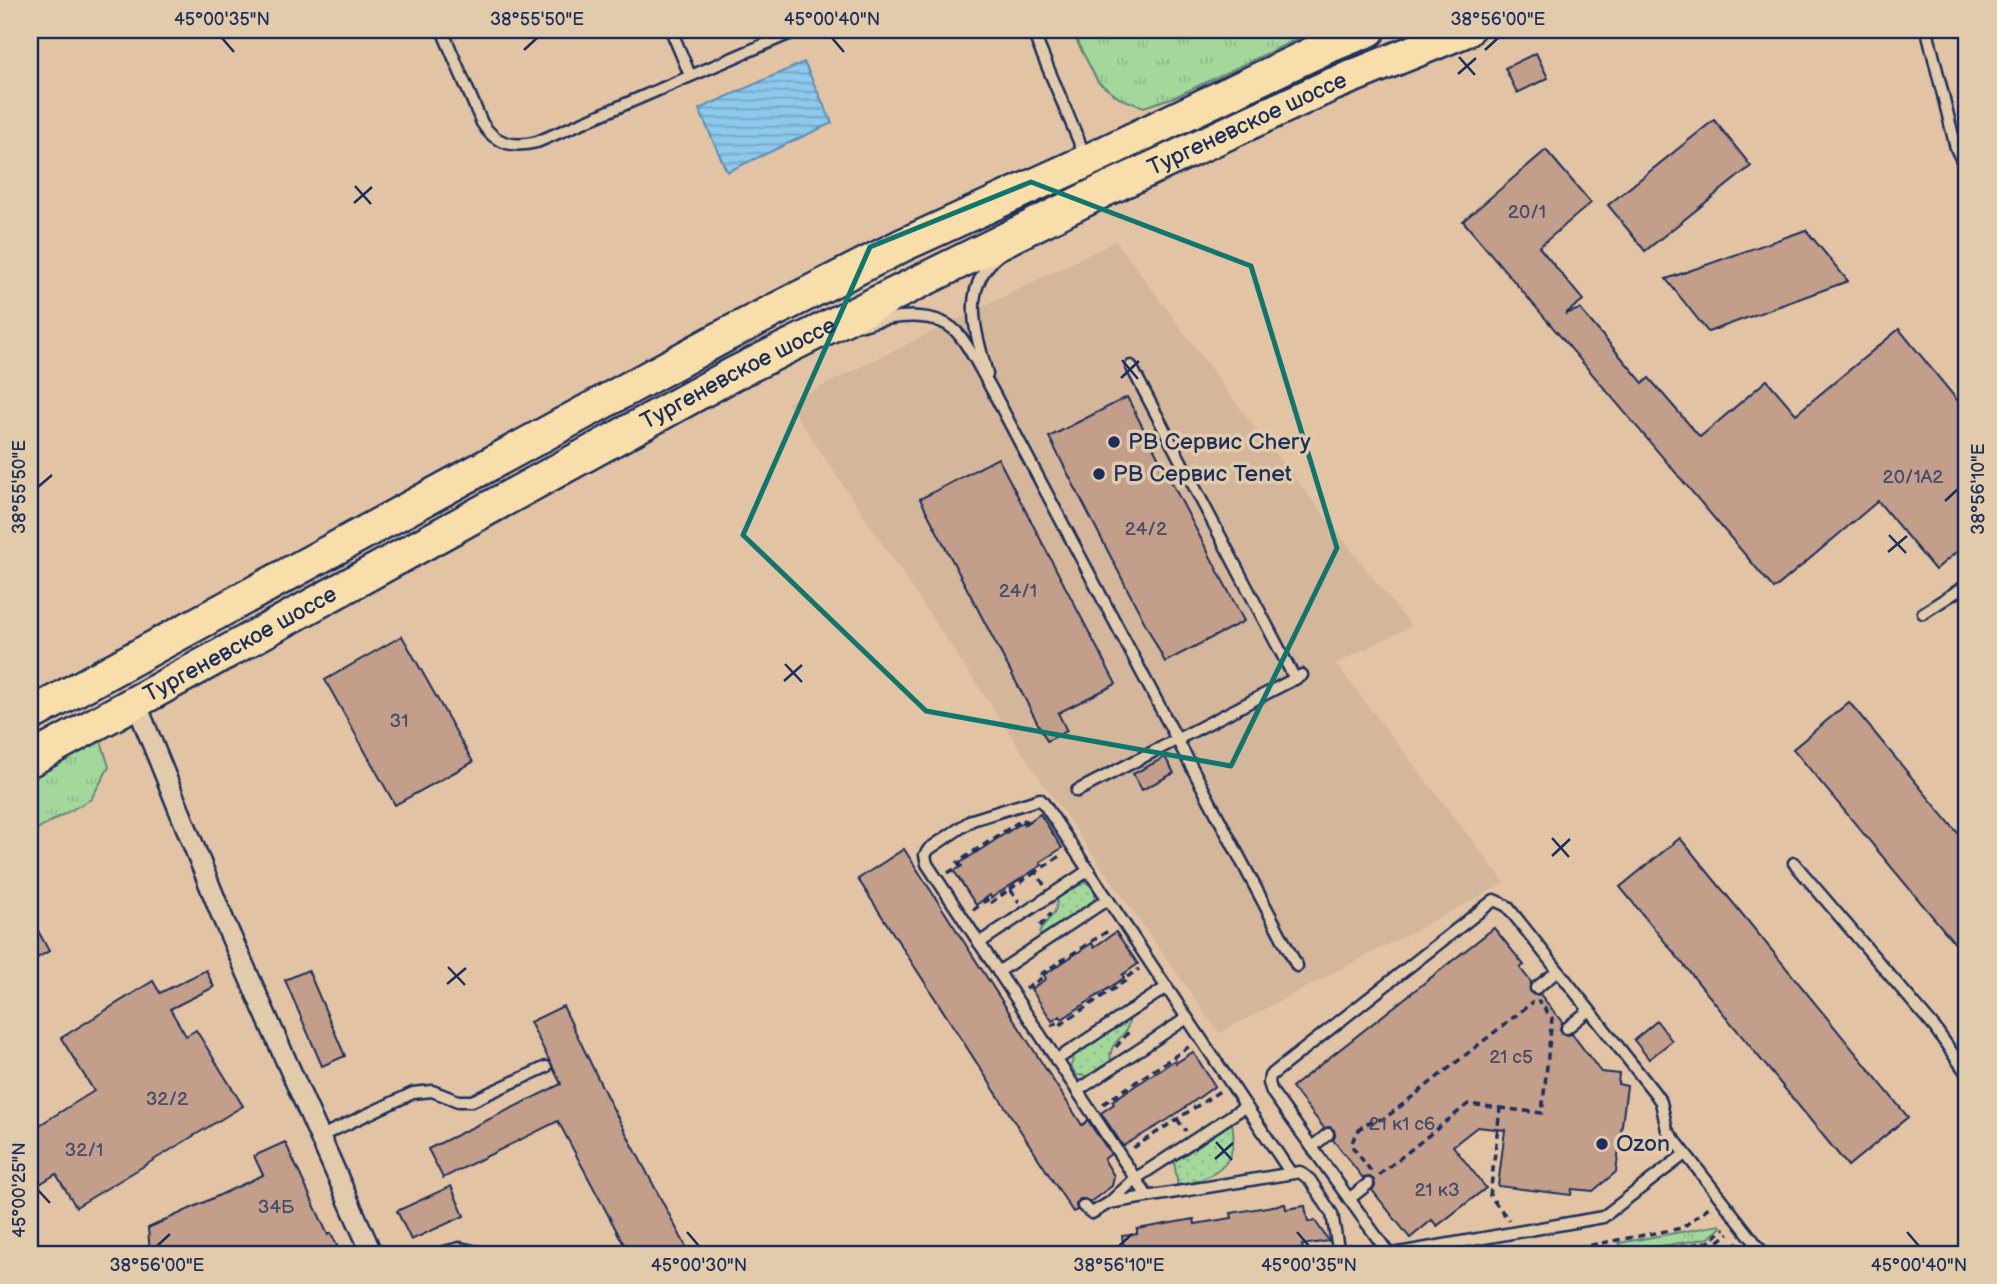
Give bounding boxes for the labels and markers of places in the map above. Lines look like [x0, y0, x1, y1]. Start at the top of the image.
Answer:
place label: PB Сервис Chery [1128, 428, 1311, 456]
marker: PB Сервис Chery [1106, 434, 1122, 450]
place label: PB Сервис Tenet [1113, 460, 1292, 488]
marker: PB Сервис Tenet [1091, 466, 1107, 482]
place label: Ozon [1616, 1130, 1670, 1158]
marker: Ozon [1594, 1136, 1610, 1152]

